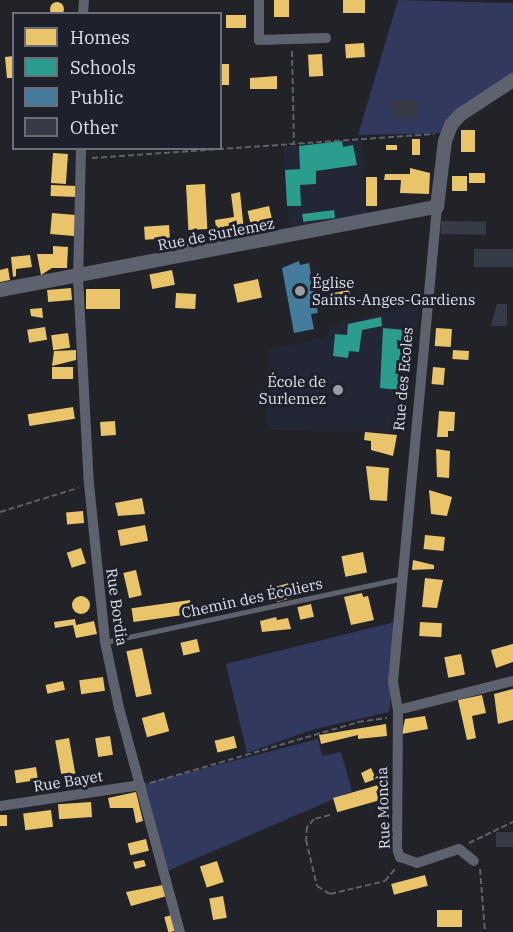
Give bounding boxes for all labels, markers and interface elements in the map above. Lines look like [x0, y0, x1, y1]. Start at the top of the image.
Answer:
legend [12, 12, 222, 150]
text: Homes [70, 26, 130, 49]
text: Schools [70, 56, 136, 79]
text: Public [70, 86, 124, 109]
text: Other [70, 116, 118, 139]
street label: Rue de Surlemez [156, 214, 276, 254]
place label: Église Saints-Anges-Gardiens [312, 273, 475, 308]
marker: Église Saints-Anges-Gardiens [293, 284, 307, 298]
street label: Rue des Ecoles [389, 326, 417, 432]
place label: École de Surlemez [259, 372, 326, 407]
marker: École de Surlemez [331, 383, 345, 397]
street label: Rue Bordia [103, 567, 131, 647]
street label: Chemin des Écoliers [180, 574, 324, 622]
street label: Rue Moncia [373, 766, 393, 850]
street label: Rue Bayet [32, 767, 104, 795]

